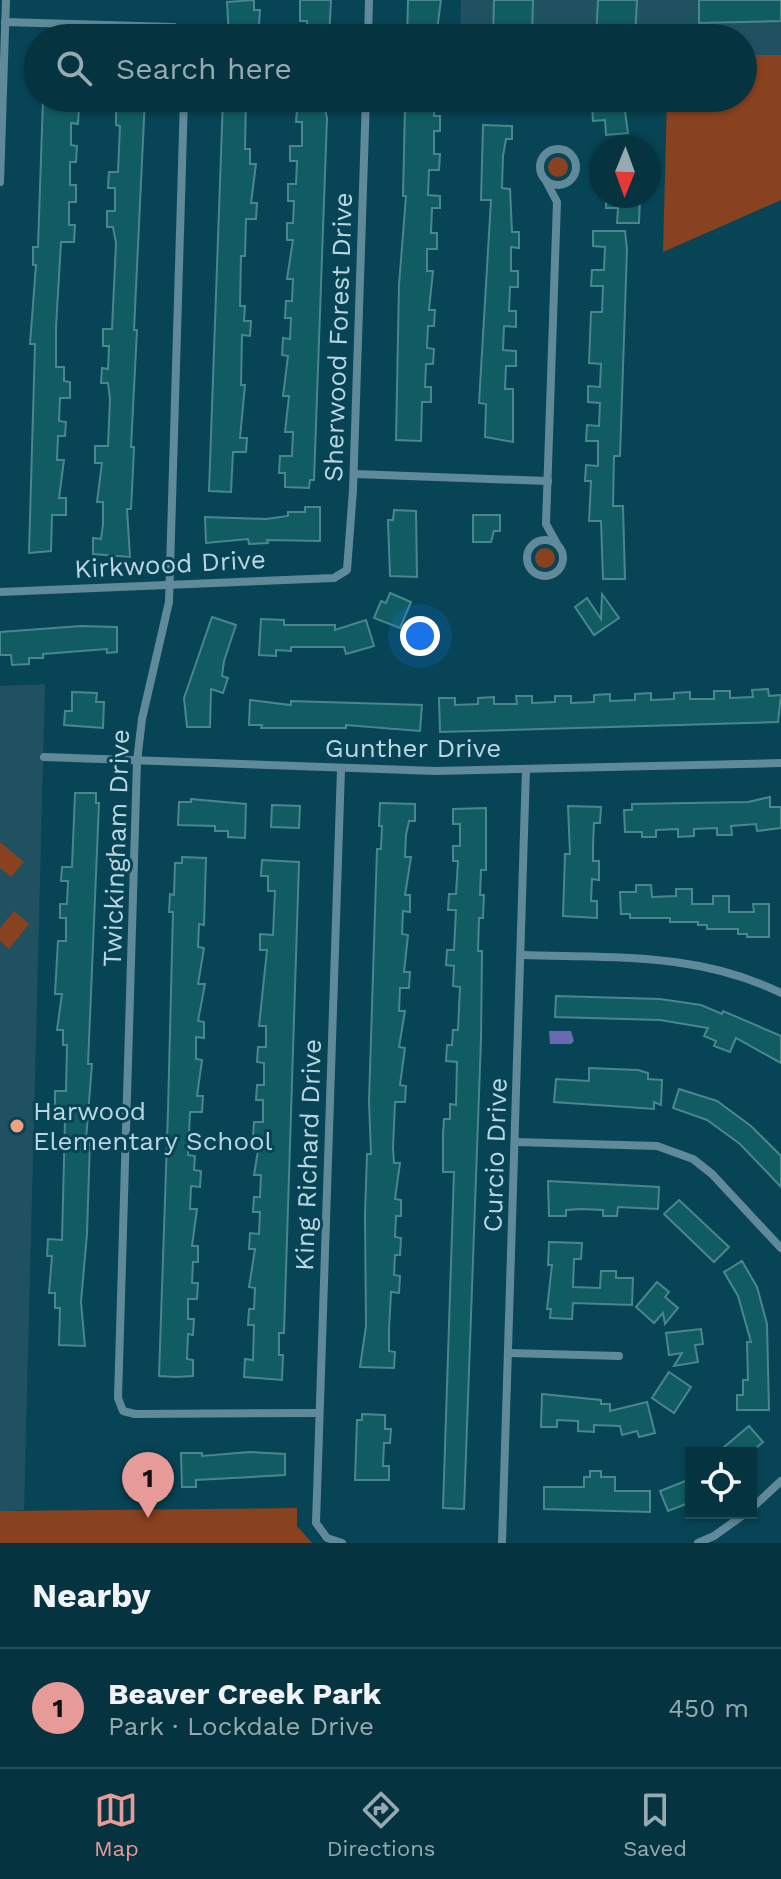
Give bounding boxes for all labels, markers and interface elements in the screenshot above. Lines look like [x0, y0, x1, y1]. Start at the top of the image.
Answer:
search box [24, 24, 757, 112]
icon: search [52, 46, 96, 90]
text: Search here [116, 51, 292, 86]
north arrow [589, 136, 661, 208]
street label: Sherwood Forest Drive [318, 192, 358, 482]
street label: Kirkwood Drive [74, 544, 266, 584]
your location [400, 616, 440, 656]
street label: Twickingham Drive [97, 729, 135, 967]
street label: Gunther Drive [325, 733, 501, 763]
street label: King Richard Drive [289, 1038, 327, 1272]
street label: Curcio Drive [477, 1077, 513, 1233]
place label: Harwood Elementary School [33, 1096, 273, 1156]
marker: Harwood Elementary School [8, 1117, 26, 1135]
map controls [685, 1447, 757, 1519]
button: locate [685, 1447, 757, 1519]
pin: 1 [122, 1452, 174, 1518]
text: Nearby [32, 1575, 151, 1615]
text: Beaver Creek Park [108, 1676, 381, 1711]
text: 1 [52, 1693, 64, 1723]
text: 450 m [668, 1693, 749, 1723]
text: Park · Lockdale Drive [108, 1711, 374, 1741]
tab: Map [94, 1788, 139, 1861]
tab: Directions [327, 1788, 435, 1861]
tab: Saved [623, 1788, 687, 1861]

